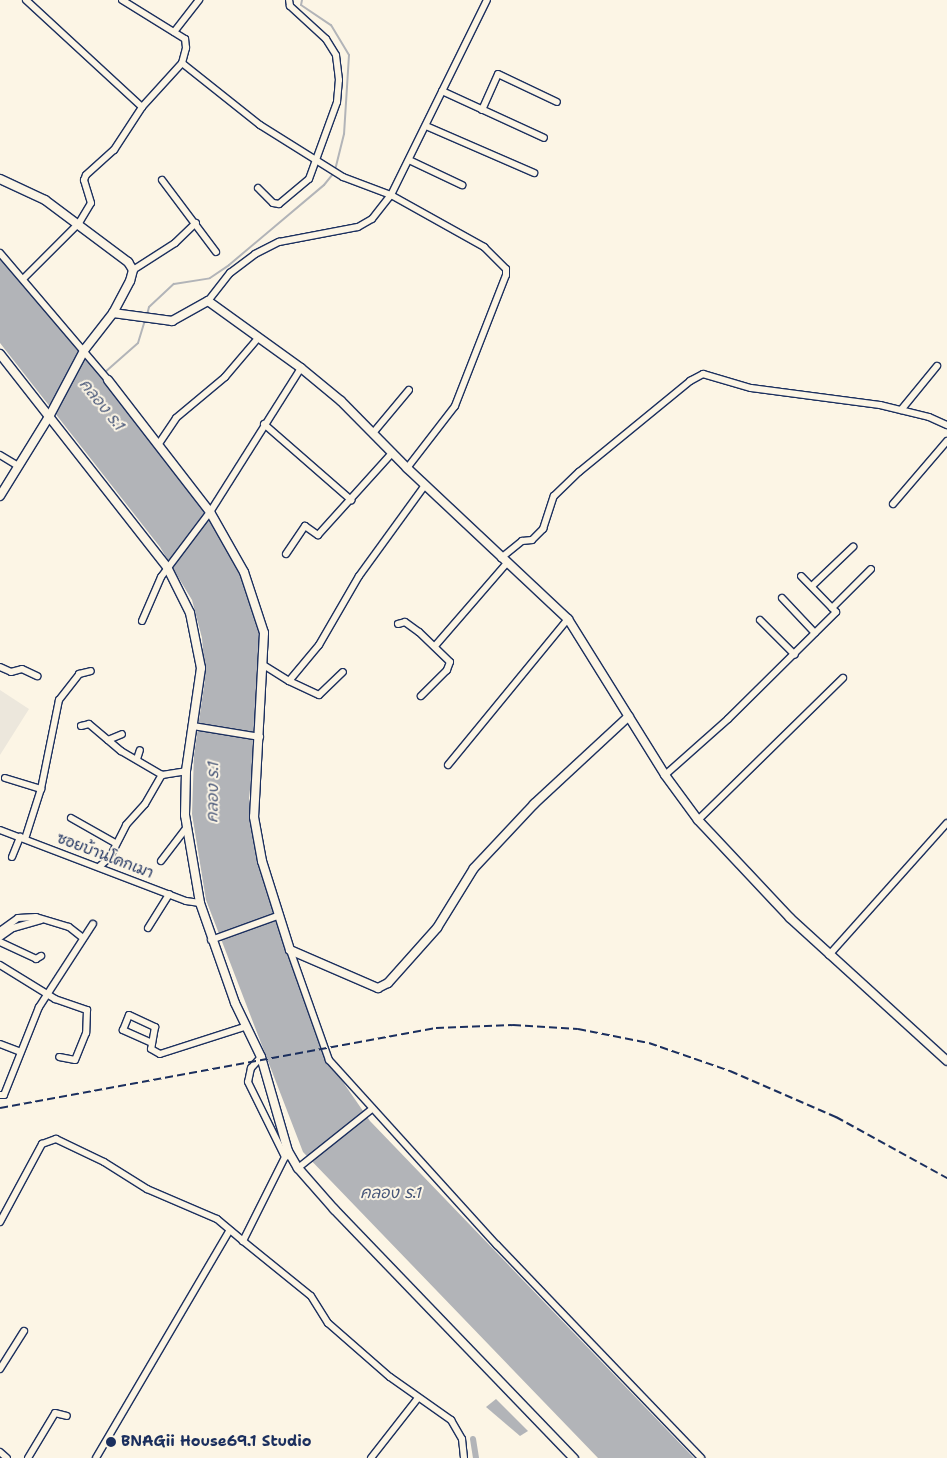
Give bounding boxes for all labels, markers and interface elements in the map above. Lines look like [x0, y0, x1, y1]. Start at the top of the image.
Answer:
water label: คลอง ร.1 [75, 375, 129, 435]
water label: คลอง ร.1 [203, 761, 223, 823]
street label: ซอยบ้านโคกเมา [54, 829, 156, 883]
water label: คลอง ร.1 [360, 1183, 422, 1203]
place label: BNAGii House69.1 Studio [121, 1433, 312, 1451]
marker: BNAGii House69.1 Studio [105, 1436, 117, 1448]

